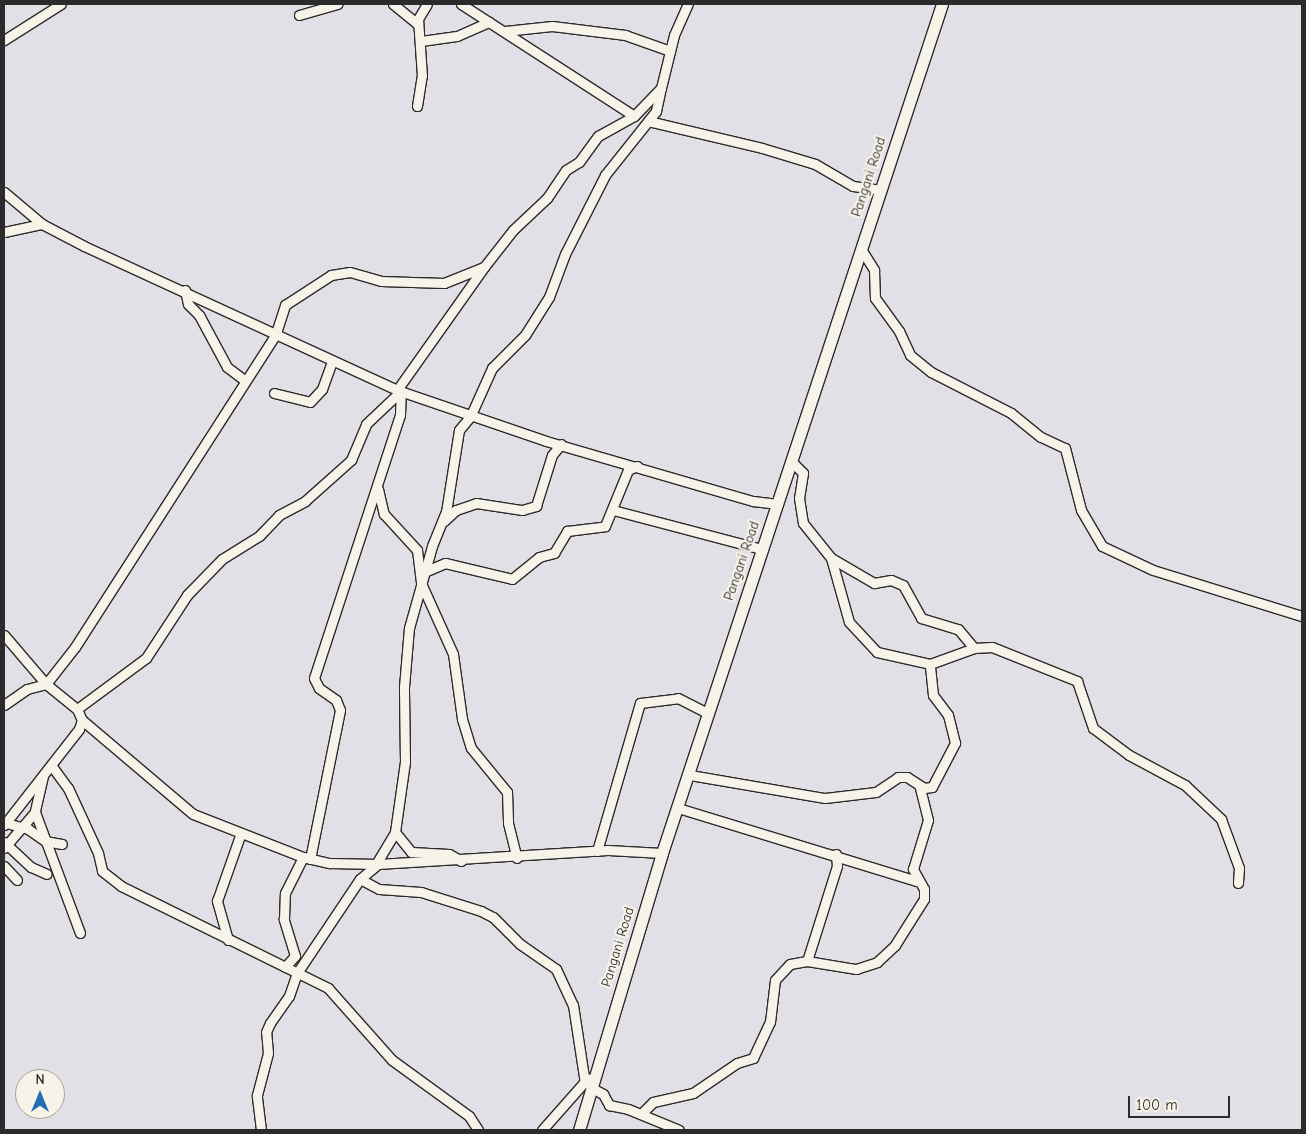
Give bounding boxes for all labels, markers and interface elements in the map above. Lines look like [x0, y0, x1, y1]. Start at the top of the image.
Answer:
street label: Pangani Road [848, 135, 890, 219]
street label: Pangani Road [721, 519, 763, 603]
street label: Pangani Road [598, 905, 638, 989]
north arrow [15, 1069, 65, 1119]
text: N [35, 1071, 45, 1088]
scale bar [1131, 1086, 1234, 1118]
text: 100 m [1136, 1096, 1178, 1114]

